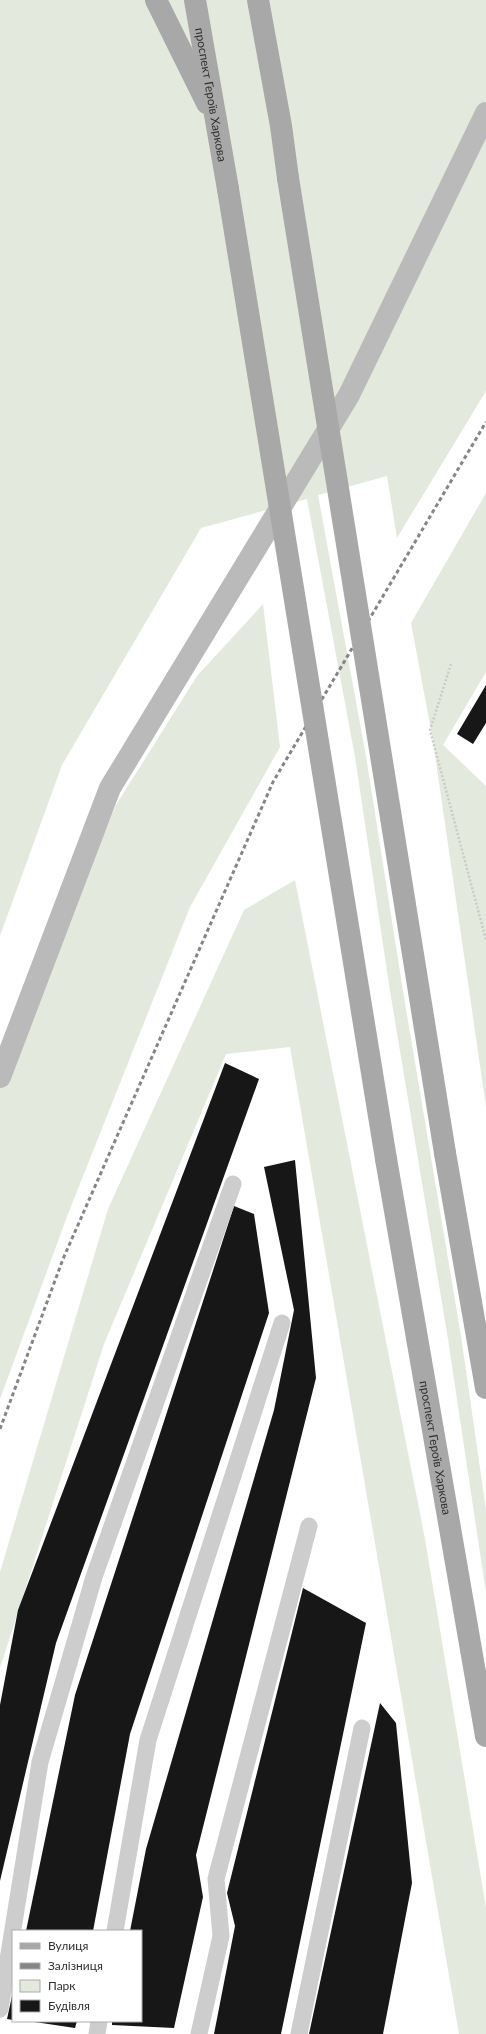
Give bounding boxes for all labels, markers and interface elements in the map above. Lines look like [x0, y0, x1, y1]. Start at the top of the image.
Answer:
street label: проспект Героїв Харкова [192, 26, 231, 163]
street label: проспект Героїв Харкова [417, 1379, 455, 1516]
legend [12, 1930, 142, 2022]
text: Вулиця [48, 1938, 88, 1953]
text: Залізниця [48, 1958, 103, 1973]
text: Парк [48, 1978, 76, 1993]
text: Будівля [48, 1998, 90, 2013]

